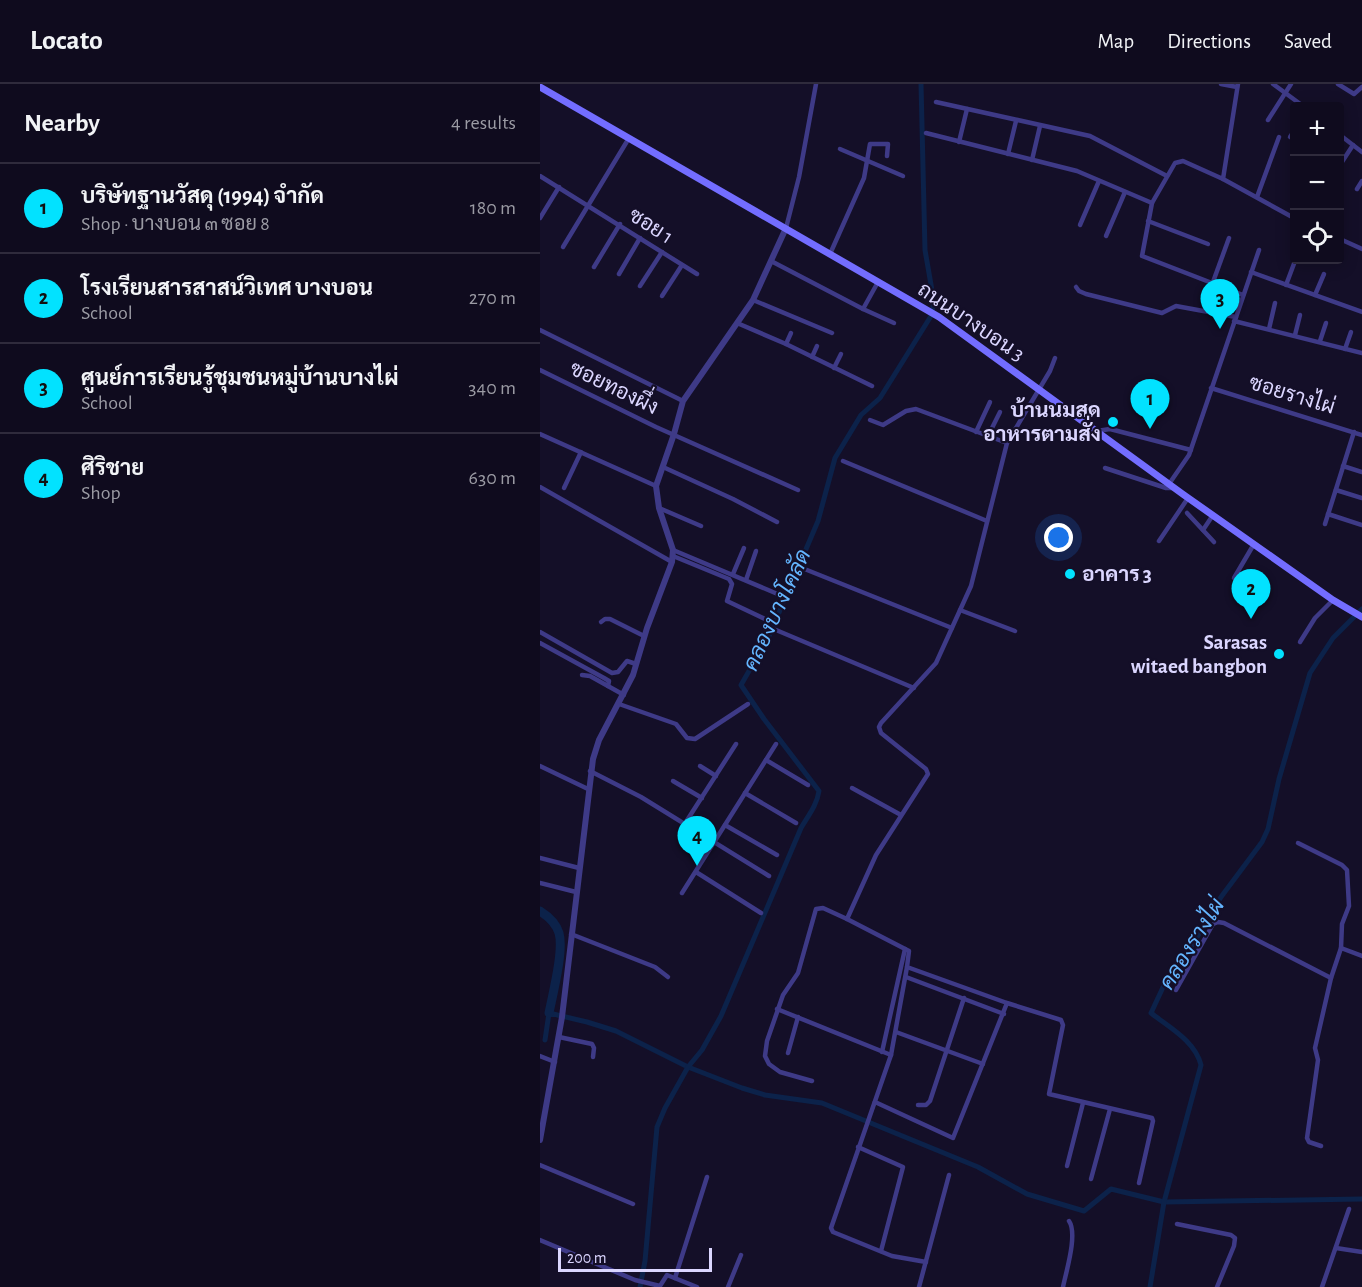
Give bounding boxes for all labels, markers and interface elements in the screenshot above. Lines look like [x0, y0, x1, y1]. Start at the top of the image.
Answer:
text: Locato [30, 27, 103, 55]
text: Map [1098, 31, 1134, 52]
text: Directions [1167, 31, 1251, 52]
text: Saved [1284, 31, 1332, 52]
map controls [1290, 102, 1344, 264]
button: + [1290, 102, 1344, 156]
text: Nearby [24, 110, 100, 136]
text: 4 results [451, 113, 516, 133]
button: − [1290, 156, 1344, 210]
text: บริษัทฐานวัสดุ (1994) จำกัด [81, 185, 324, 207]
text: 1 [40, 198, 47, 218]
text: 180 m [470, 198, 516, 218]
street label: ซอย 1 [625, 204, 677, 248]
button: locate [1290, 210, 1344, 264]
text: Shop · บางบอน ๓ ซอย 8 [81, 214, 270, 234]
text: โรงเรียนสารสาสน์วิเทศ บางบอน [81, 277, 373, 299]
street label: ถนนบางบอน 3 [914, 279, 1028, 365]
pin: 3 [1200, 280, 1240, 329]
text: 2 [39, 288, 48, 308]
text: 270 m [469, 288, 516, 308]
text: School [81, 303, 133, 323]
street label: ซอยทองผึ่ง [566, 349, 666, 418]
text: ศูนย์การเรียนรู้ชุมชนหมู่บ้านบางไผ่ [81, 367, 399, 389]
street label: ซอยรางไผ่ [1247, 369, 1338, 418]
text: 3 [39, 378, 48, 398]
text: 340 m [468, 378, 516, 398]
pin: 1 [1130, 380, 1170, 429]
text: School [81, 393, 133, 413]
place label: บ้านนมสด อาหารตามสั่ง [983, 397, 1101, 445]
marker: บ้านนมสด อาหารตามสั่ง [1106, 415, 1120, 429]
text: ศิริชาย [81, 457, 144, 479]
text: 4 [38, 468, 49, 488]
text: 630 m [469, 468, 516, 488]
text: Shop [81, 483, 121, 503]
your location [1044, 523, 1073, 552]
water label: คลองบางโคลัด [736, 544, 815, 674]
place label: อาคาร 3 [1082, 564, 1152, 585]
marker: อาคาร 3 [1063, 567, 1077, 581]
pin: 2 [1232, 570, 1270, 619]
place label: Sarasas witaed bangbon [1131, 632, 1267, 677]
marker: Sarasas witaed bangbon [1272, 647, 1286, 661]
pin: 4 [678, 816, 716, 866]
water label: คลองรางไผ่ [1152, 892, 1229, 993]
scale bar [558, 1245, 712, 1272]
text: 200 m [567, 1250, 607, 1266]

